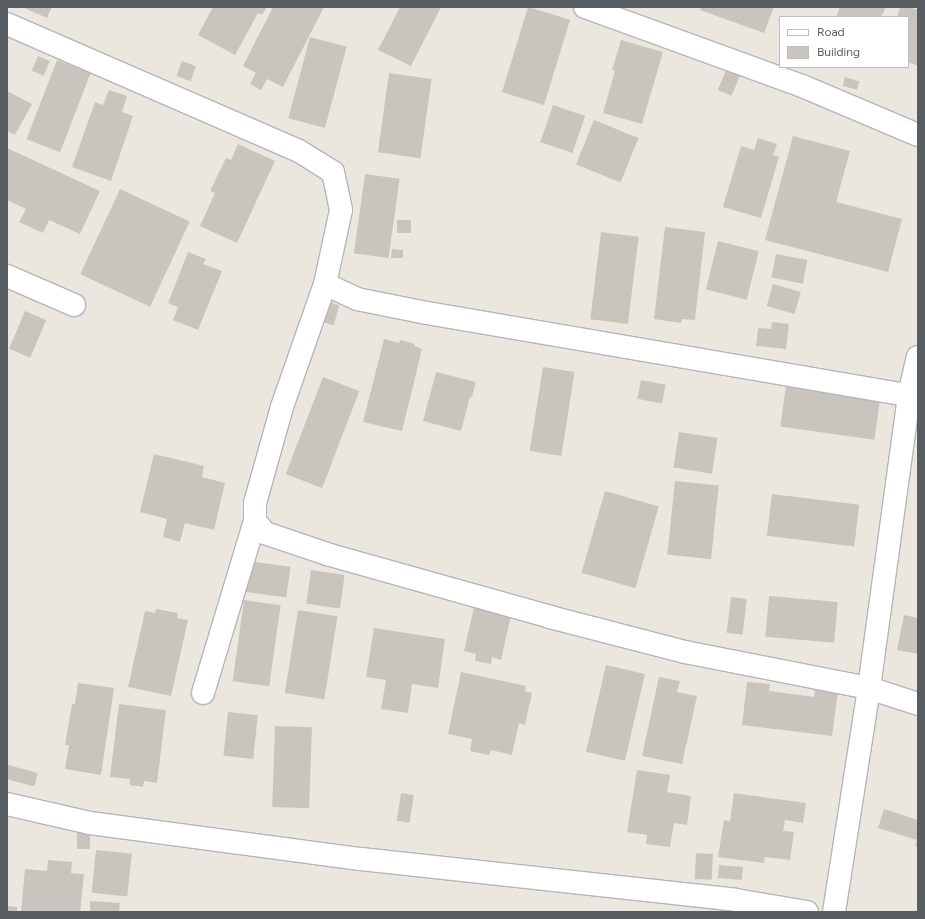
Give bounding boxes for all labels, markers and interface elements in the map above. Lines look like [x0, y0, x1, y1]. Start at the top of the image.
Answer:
legend [779, 16, 909, 68]
text: Road [817, 25, 845, 39]
text: Building [817, 45, 860, 59]

